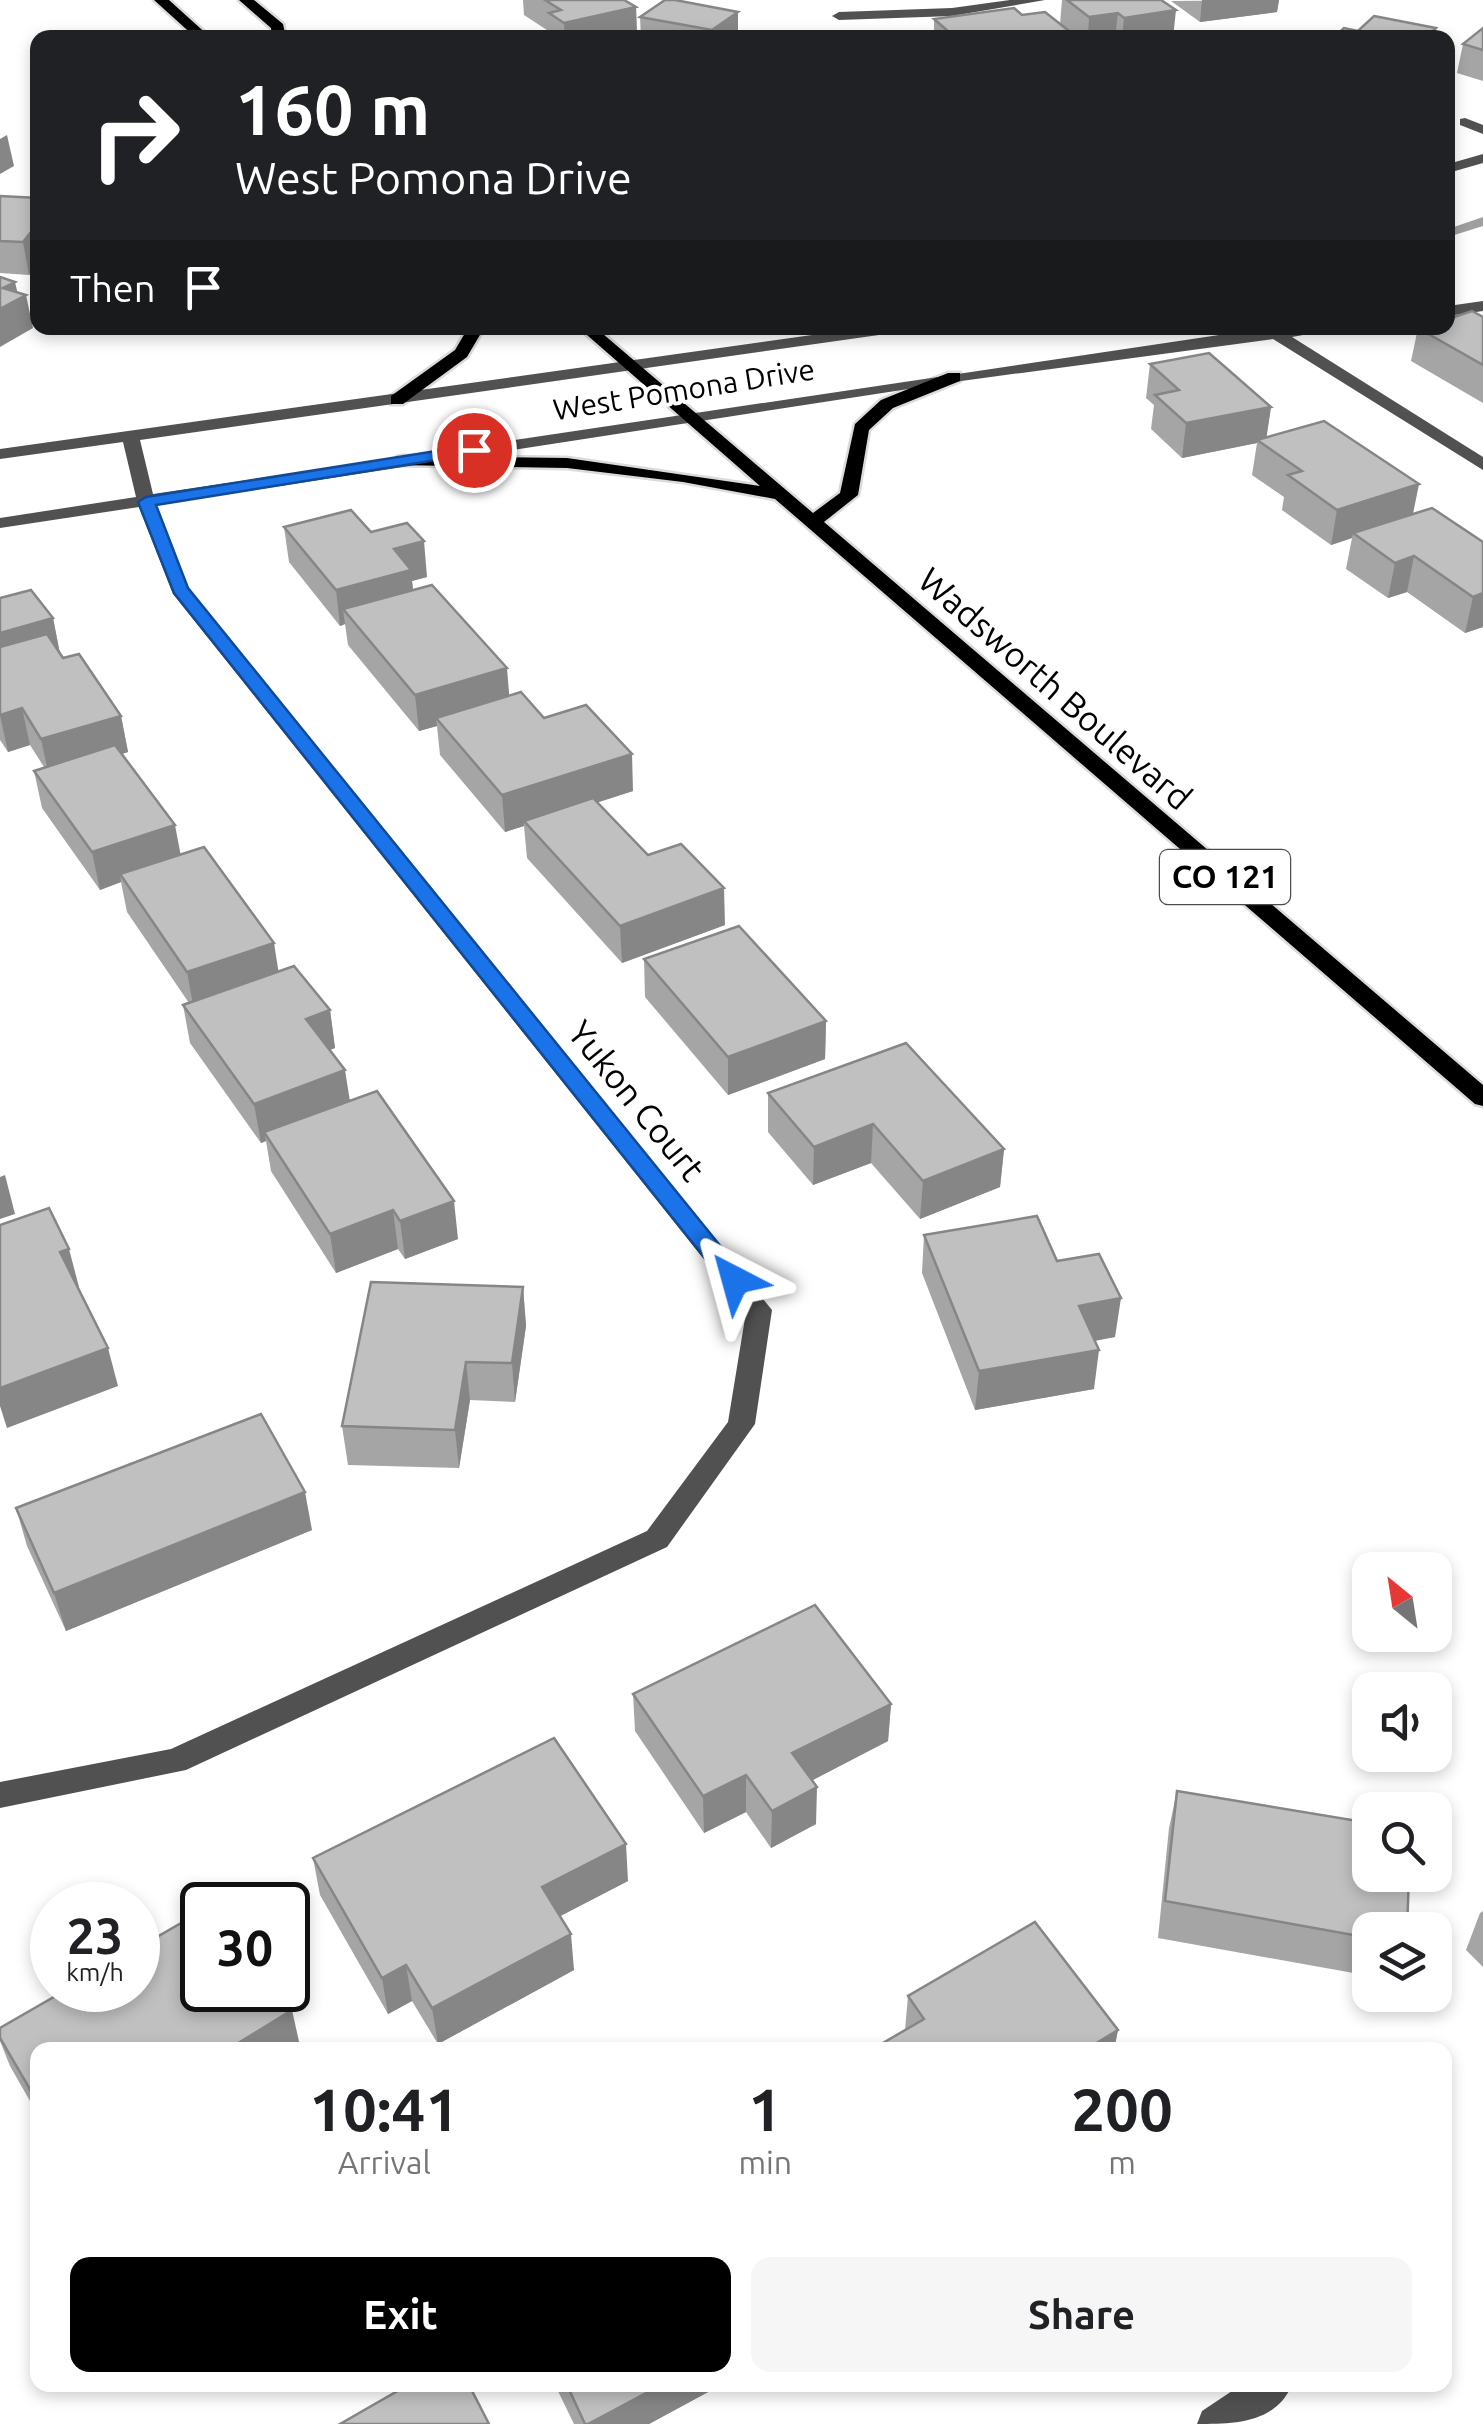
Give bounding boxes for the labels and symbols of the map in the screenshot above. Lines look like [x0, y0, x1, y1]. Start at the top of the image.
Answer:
street label: West Pomona Drive [551, 352, 817, 426]
pin [432, 408, 517, 493]
street label: Wadsworth Boulevard [911, 559, 1200, 817]
road number: CO 121 [1160, 850, 1290, 904]
street label: Yukon Court [560, 1012, 713, 1188]
position arrow [683, 1228, 787, 1332]
north arrow [1352, 1552, 1452, 1652]
speed limit sign: 30 [180, 1882, 310, 2012]

